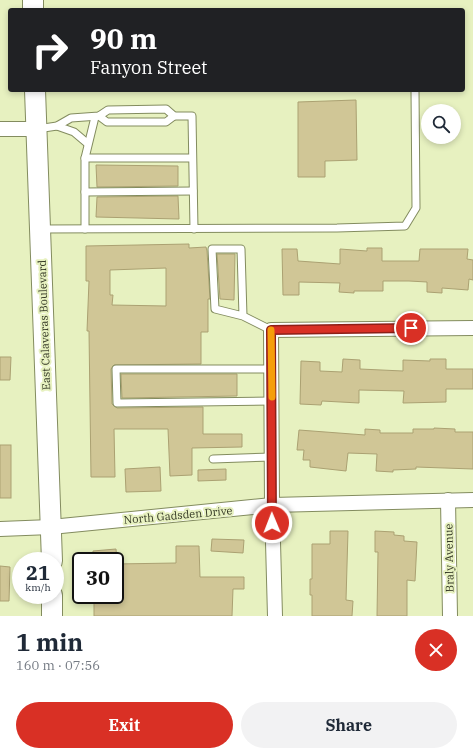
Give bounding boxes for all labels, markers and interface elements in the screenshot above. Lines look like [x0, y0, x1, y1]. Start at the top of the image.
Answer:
text: 90 m [90, 20, 157, 57]
icon: right [24, 24, 76, 76]
text: Fanyon Street [90, 56, 207, 79]
map controls [421, 104, 461, 144]
button: search [421, 104, 461, 144]
street label: East Calaveras Boulevard [35, 259, 53, 390]
pin [394, 311, 428, 345]
icon: arrive [400, 317, 422, 339]
position arrow [251, 502, 293, 544]
street label: North Gadsden Drive [123, 503, 233, 527]
street label: Braly Avenue [441, 523, 457, 592]
speed limit sign: 30 [72, 552, 124, 604]
text: 21 [26, 559, 50, 586]
text: km/h [25, 581, 51, 594]
text: 1 min [16, 626, 83, 658]
button: close [415, 629, 457, 671]
text: 160 m · 07:56 [16, 657, 100, 674]
button: Exit [16, 702, 233, 748]
button: Share [241, 702, 457, 748]

